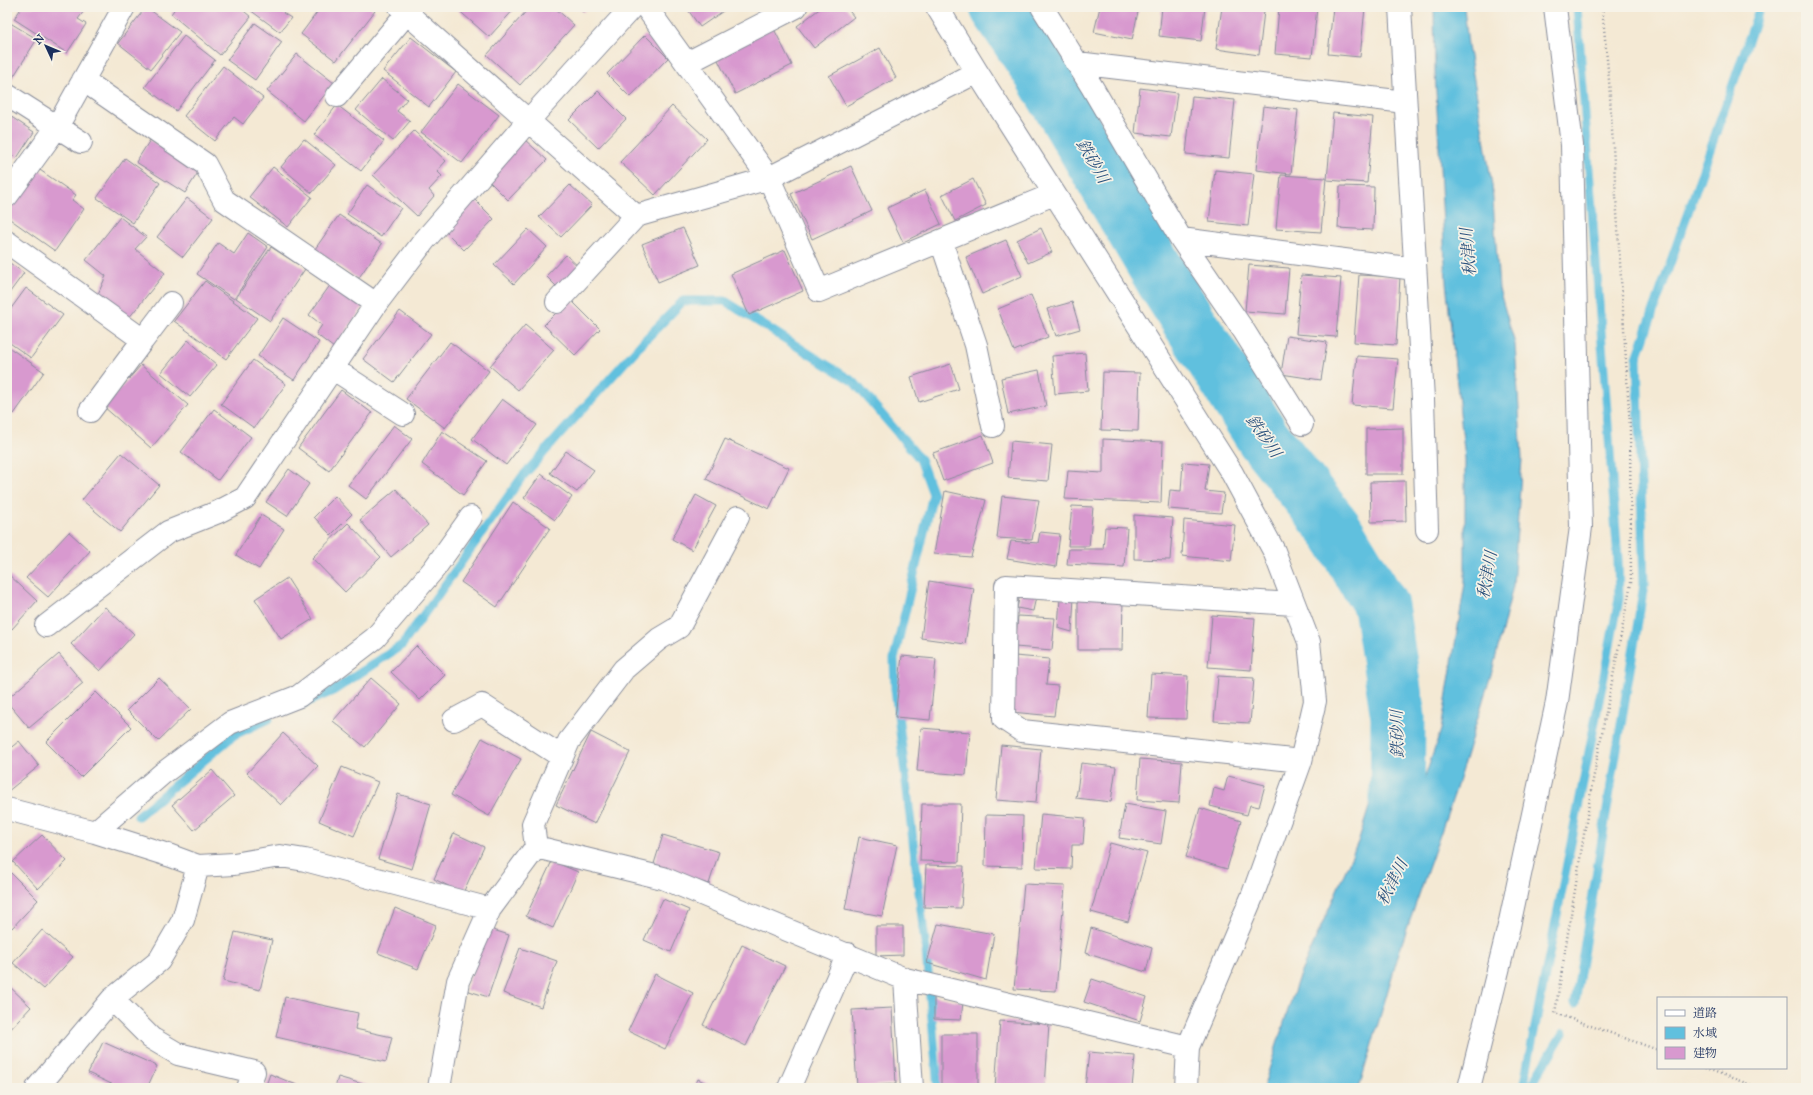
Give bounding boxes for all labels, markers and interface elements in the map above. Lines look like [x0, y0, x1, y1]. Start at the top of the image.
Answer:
north arrow [26, 26, 66, 66]
text: N [31, 31, 48, 47]
water label: 鉄砂川 [1073, 135, 1114, 188]
water label: 秋津川 [1456, 225, 1480, 277]
water label: 鉄砂川 [1242, 411, 1287, 463]
water label: 秋津川 [1473, 548, 1501, 600]
water label: 鉄砂川 [1387, 708, 1407, 758]
water label: 秋津川 [1373, 855, 1412, 908]
legend [1657, 997, 1787, 1069]
text: 道路 [1693, 1006, 1717, 1020]
text: 水域 [1693, 1026, 1717, 1040]
text: 建物 [1693, 1046, 1717, 1060]

